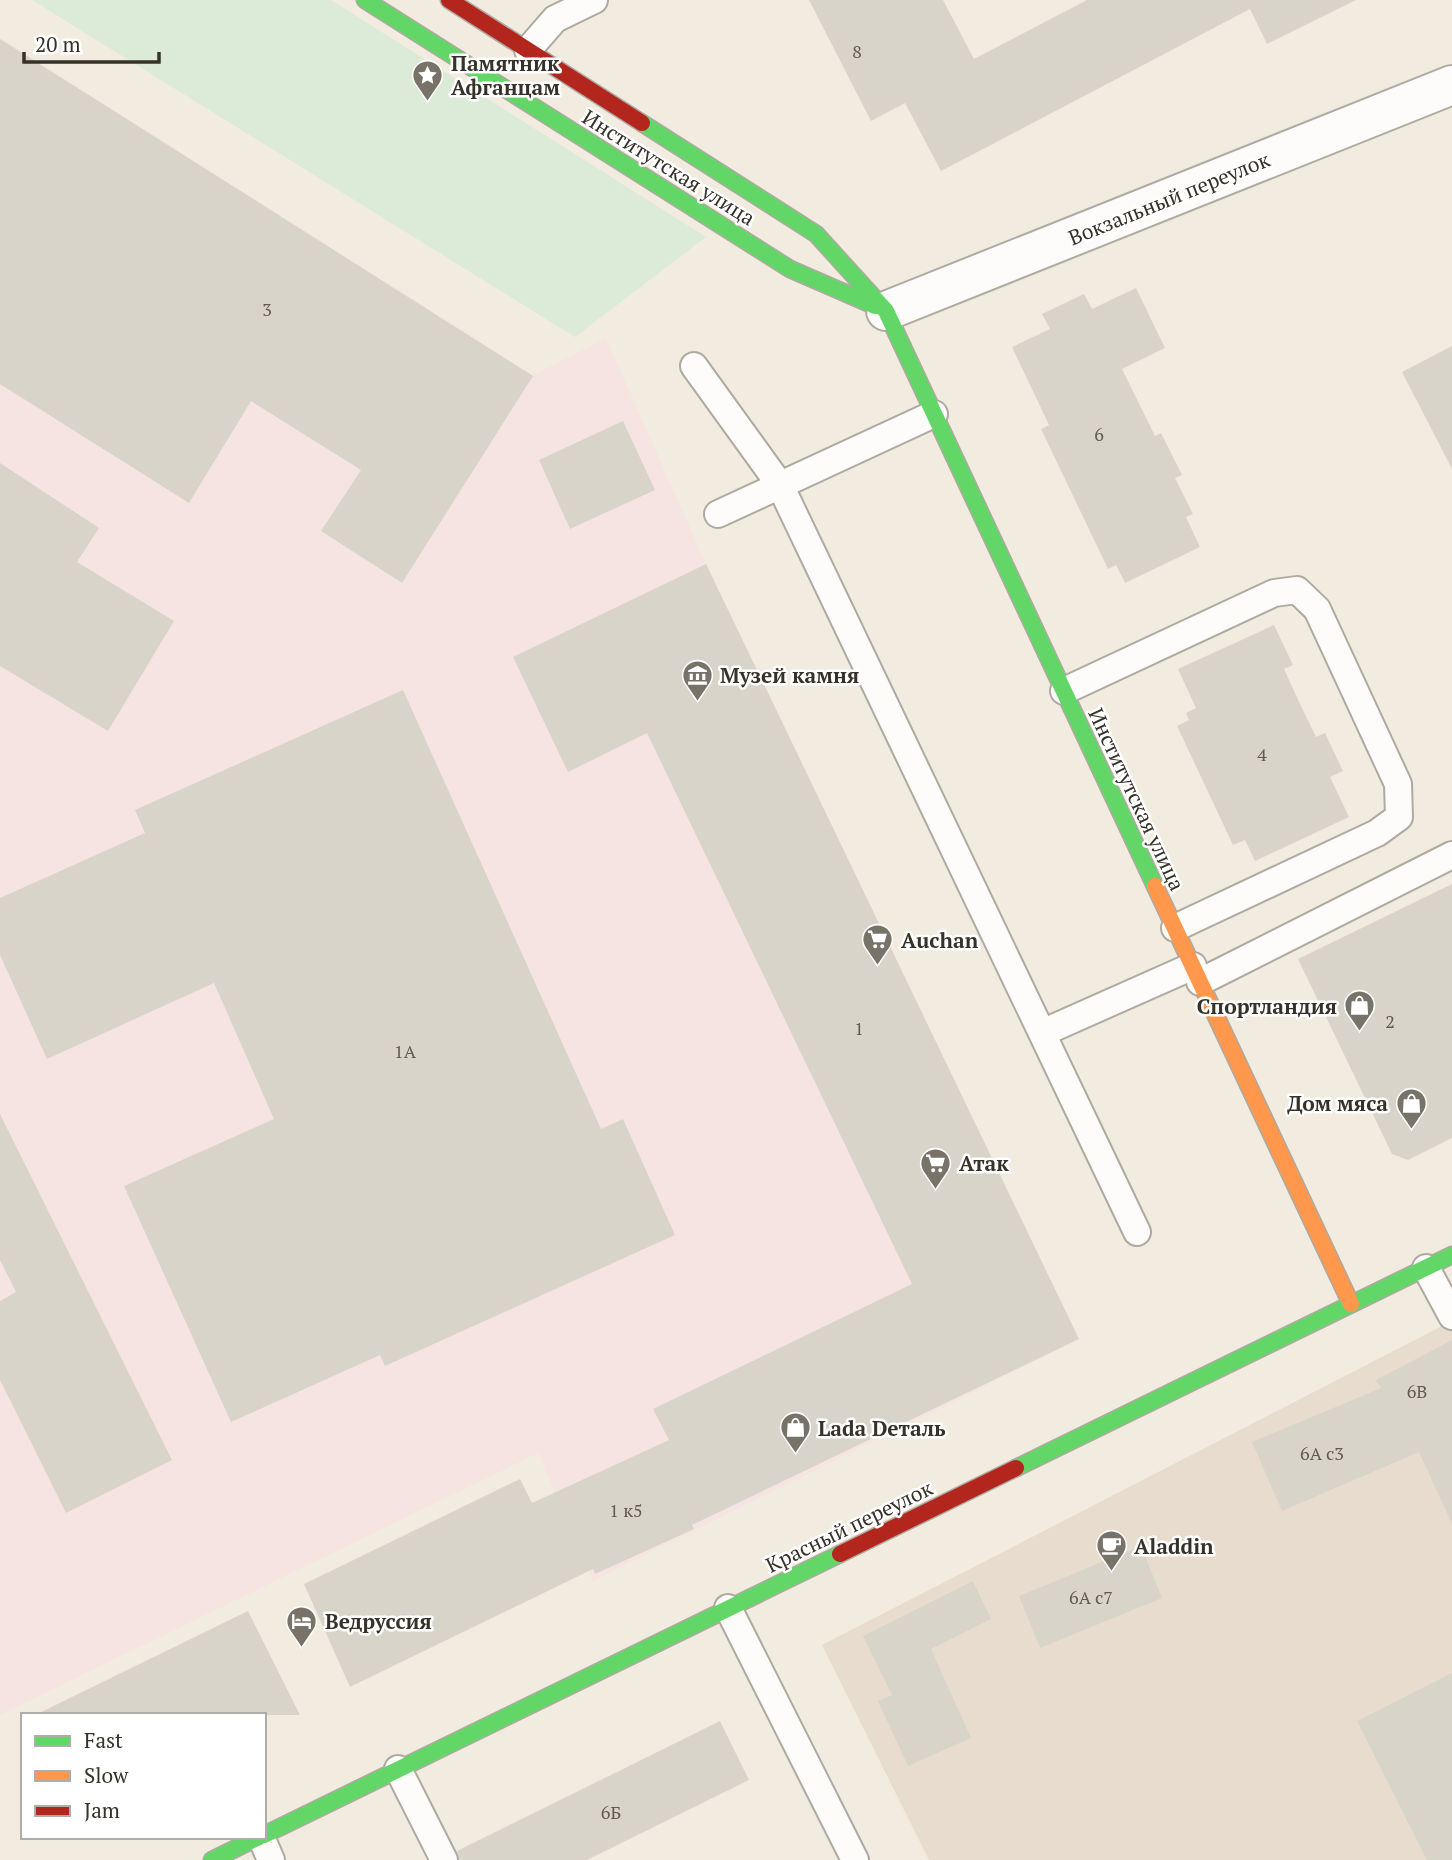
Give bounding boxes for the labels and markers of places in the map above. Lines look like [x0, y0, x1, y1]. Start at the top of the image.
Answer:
place label: Памятник Афганцам [451, 49, 560, 101]
place icon: Памятник Афганцам [411, 58, 445, 102]
museum icon: Музей камня [680, 658, 714, 702]
place label: Музей камня [720, 661, 859, 689]
supermarket icon: Auchan [861, 923, 895, 967]
place label: Auchan [901, 926, 979, 954]
shop icon: Спортландия [1343, 989, 1377, 1033]
place label: Спортландия [1197, 992, 1337, 1020]
shop icon: Дом мяса [1394, 1086, 1428, 1130]
place label: Дом мяса [1287, 1089, 1388, 1117]
supermarket icon: Атак [919, 1146, 953, 1190]
place label: Атак [959, 1149, 1009, 1177]
shop icon: Lada Dеталь [778, 1411, 812, 1455]
place label: Lada Dеталь [818, 1414, 946, 1442]
cafe icon: Aladdin [1094, 1529, 1128, 1573]
place label: Aladdin [1134, 1532, 1214, 1560]
hotel icon: Ведруссия [285, 1604, 319, 1648]
place label: Ведруссия [325, 1607, 432, 1635]

